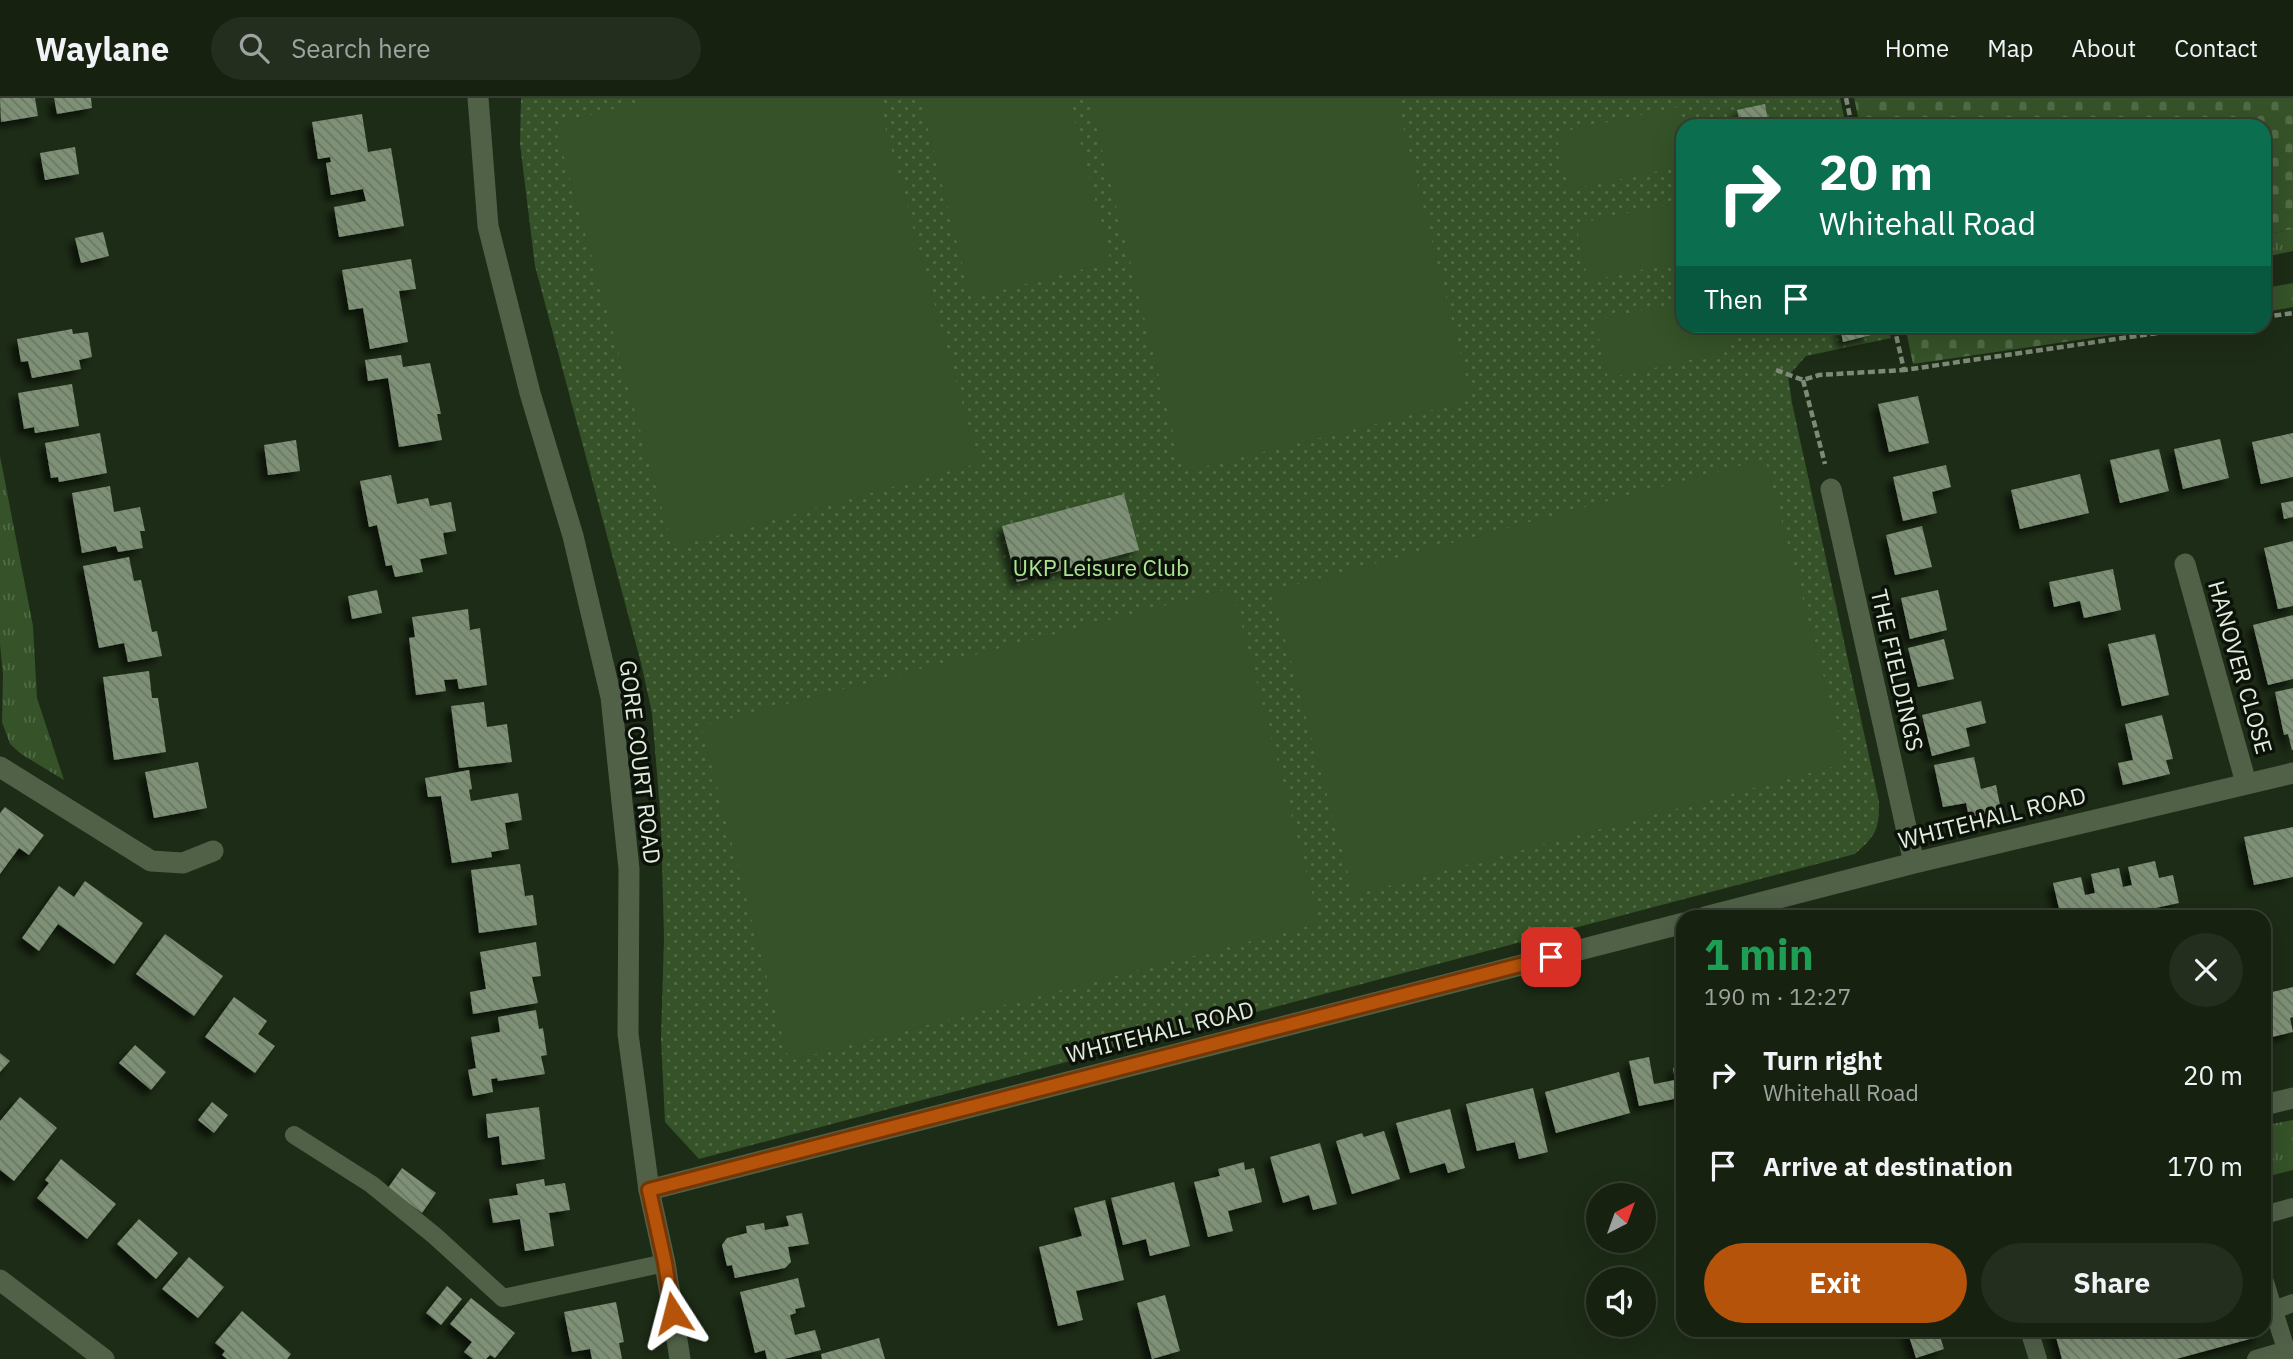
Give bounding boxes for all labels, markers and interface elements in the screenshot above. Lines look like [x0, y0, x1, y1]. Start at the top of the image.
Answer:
search box [211, 17, 701, 80]
text: Waylane [35, 27, 169, 70]
icon: search [235, 29, 273, 67]
text: Search here [291, 31, 431, 65]
text: Home [1885, 32, 1949, 64]
text: Map [1987, 32, 2033, 64]
text: About [2071, 32, 2136, 64]
text: Contact [2174, 32, 2258, 64]
text: 20 m [1819, 140, 1933, 203]
icon: right [1704, 147, 1795, 238]
text: Whitehall Road [1819, 202, 2036, 244]
icon: arrive [1777, 280, 1815, 318]
text: Then [1704, 282, 1763, 316]
park label: UKP Leisure Club [1013, 552, 1189, 582]
street label: HANOVER CLOSE [2202, 577, 2280, 757]
street label: THE FIELDINGS [1865, 586, 1931, 754]
street label: GORE COURT ROAD [614, 658, 668, 866]
street label: WHITEHALL ROAD [1895, 779, 2089, 855]
pin [1521, 927, 1581, 987]
text: 1 min [1704, 927, 1814, 982]
button: close [2169, 933, 2243, 1007]
icon: arrive [1532, 938, 1570, 976]
text: 190 m · 12:27 [1704, 981, 1851, 1011]
street label: WHITEHALL ROAD [1063, 993, 1257, 1069]
text: Turn right [1763, 1043, 1882, 1077]
icon: right [1704, 1056, 1742, 1094]
text: 20 m [2183, 1058, 2243, 1092]
text: Whitehall Road [1763, 1077, 1919, 1107]
icon: arrive [1704, 1147, 1742, 1185]
text: Arrive at destination [1763, 1149, 2013, 1183]
text: 170 m [2167, 1149, 2243, 1183]
north arrow [1586, 1183, 1656, 1253]
map controls [1586, 1183, 1656, 1337]
button: Exit [1704, 1243, 1967, 1323]
button: Share [1981, 1243, 2243, 1323]
button: sound [1586, 1267, 1656, 1337]
position arrow [636, 1276, 710, 1350]

